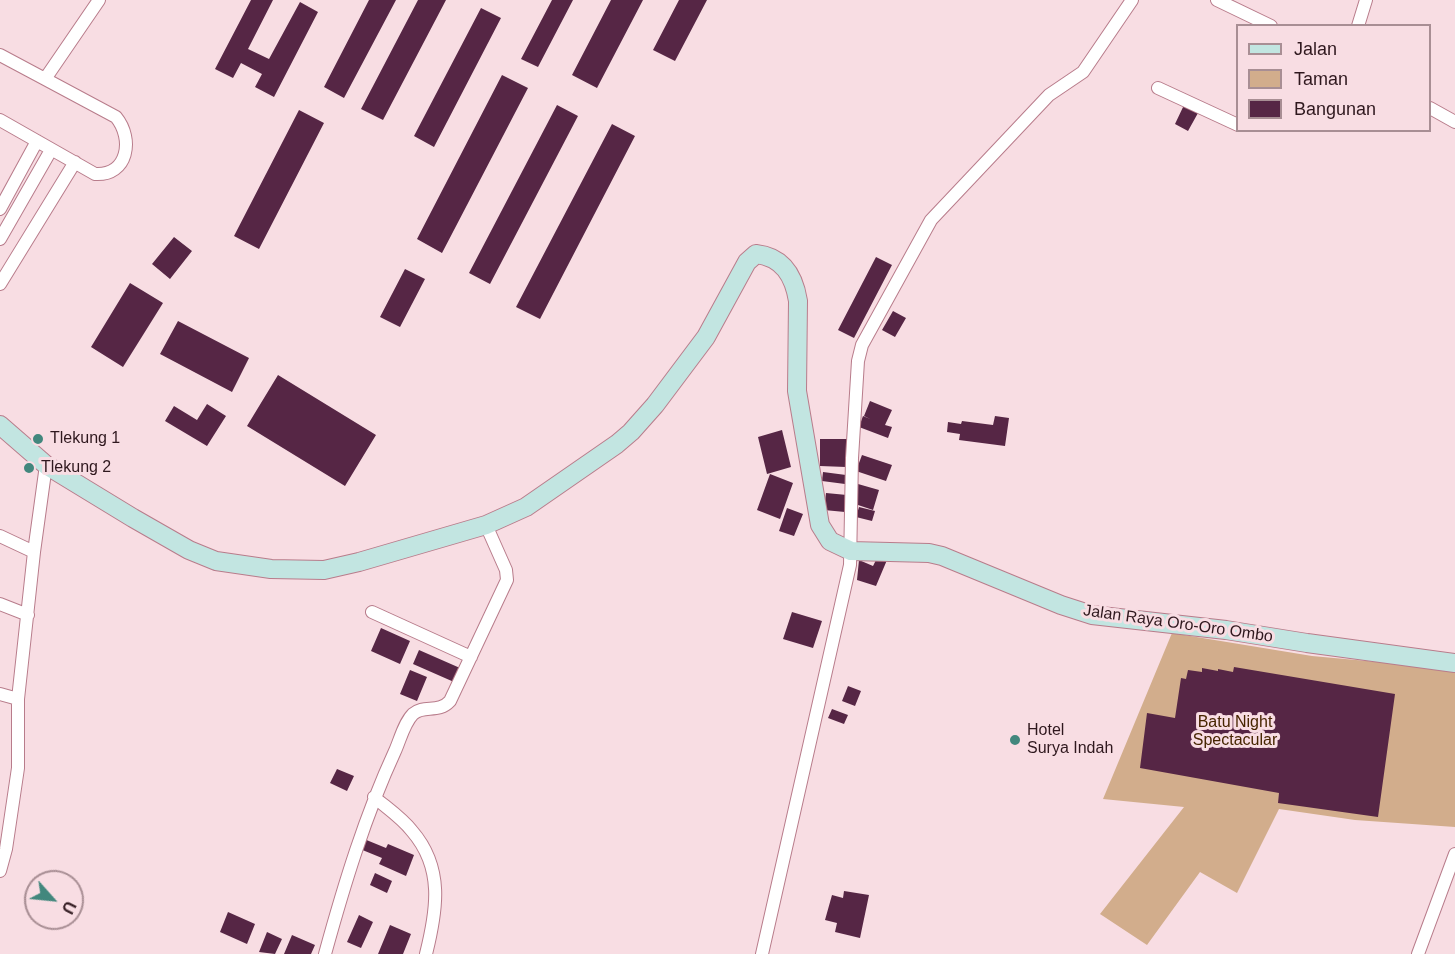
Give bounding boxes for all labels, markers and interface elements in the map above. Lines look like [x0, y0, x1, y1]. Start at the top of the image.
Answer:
legend [1236, 24, 1431, 132]
text: Jalan [1294, 39, 1337, 59]
text: Taman [1294, 69, 1348, 89]
text: Bangunan [1294, 99, 1376, 119]
place label: Tlekung 1 [50, 429, 120, 449]
marker: Tlekung 1 [31, 432, 45, 446]
place label: Tlekung 2 [41, 458, 111, 478]
marker: Tlekung 2 [22, 461, 36, 475]
street label: Jalan Raya Oro-Oro Ombo [1082, 601, 1274, 647]
park label: Batu Night Spectacular [1193, 713, 1277, 751]
place label: Hotel Surya Indah [1027, 721, 1113, 759]
marker: Hotel Surya Indah [1008, 733, 1022, 747]
north arrow [24, 870, 84, 930]
text: U [59, 898, 79, 917]

